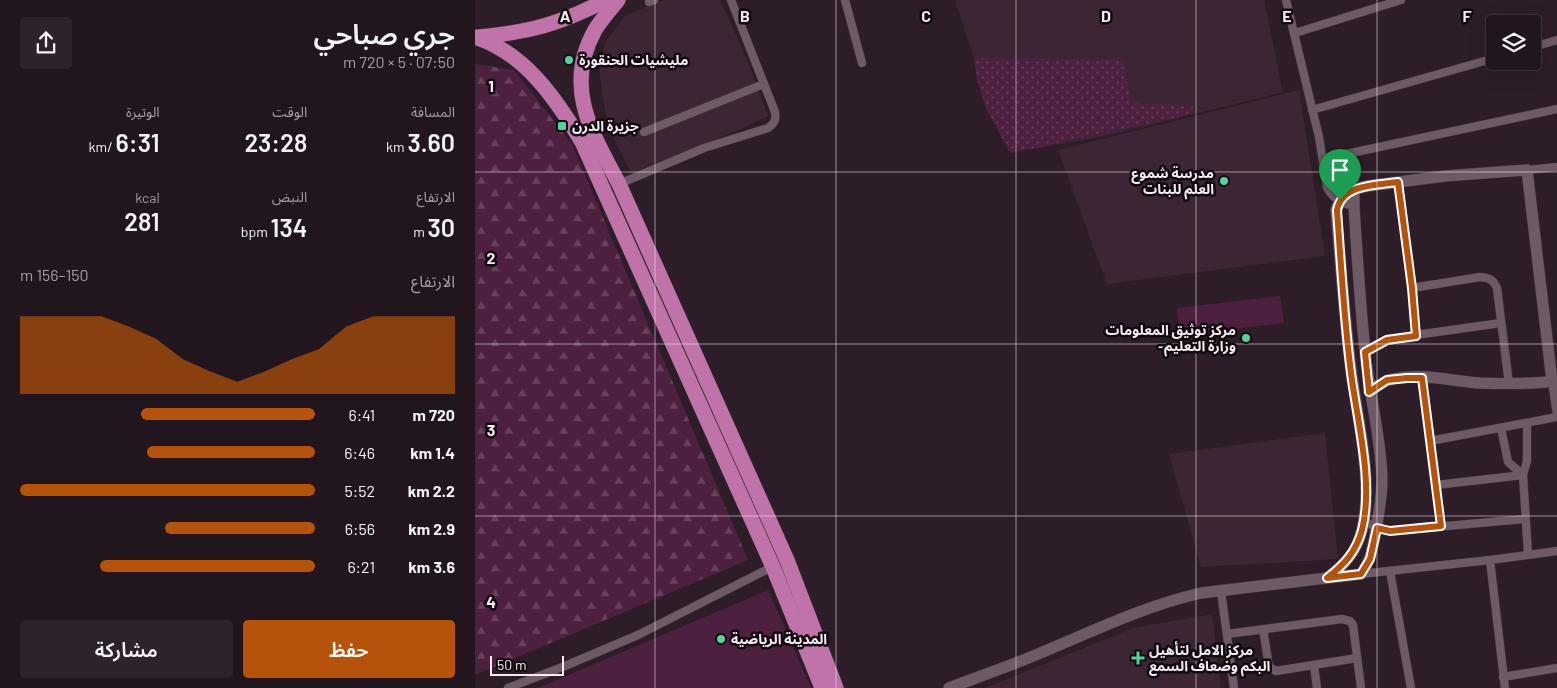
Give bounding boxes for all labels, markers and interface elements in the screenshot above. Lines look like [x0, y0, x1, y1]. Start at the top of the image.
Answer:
text: A [560, 6, 571, 25]
text: B [740, 6, 750, 25]
text: C [921, 6, 931, 25]
text: D [1101, 6, 1111, 25]
text: E [1282, 6, 1292, 25]
text: F [1463, 6, 1472, 25]
map controls [1486, 15, 1541, 70]
button: layers [1486, 15, 1541, 70]
text: جري صباحي [313, 16, 455, 50]
button: share [20, 17, 72, 69]
place label: مليشيات الحنقورة [579, 51, 688, 69]
text: 07:50 · 5 × 720 m [343, 52, 455, 71]
marker: مليشيات الحنقورة [563, 54, 575, 66]
text: 1 [488, 76, 494, 95]
text: الوتيرة [126, 103, 160, 120]
text: الوقت [272, 103, 307, 120]
text: المسافة [411, 103, 455, 120]
place label: جزيرة الدرن [572, 117, 639, 135]
marker: جزيرة الدرن [556, 120, 568, 132]
text: 6:31 [116, 127, 160, 157]
text: 23:28 [245, 127, 307, 157]
text: 3.60 [407, 127, 455, 157]
text: /km [89, 138, 116, 155]
text: km [386, 138, 407, 155]
pin [1319, 149, 1361, 200]
icon: arrive [1326, 156, 1354, 184]
place label: مدرسة شموع العلم للبنات [1131, 164, 1214, 200]
marker: مدرسة شموع العلم للبنات [1218, 175, 1230, 187]
text: النبض [272, 188, 307, 205]
text: الارتفاع [417, 188, 455, 205]
text: kcal [135, 189, 160, 206]
text: 281 [124, 206, 160, 236]
text: 134 [271, 212, 307, 242]
text: 30 [428, 212, 455, 242]
text: bpm [241, 223, 271, 240]
text: m [413, 223, 428, 240]
text: 2 [487, 248, 496, 267]
text: 150–156 m [20, 265, 89, 284]
text: الارتفاع [411, 271, 455, 290]
place label: مركز توثيق المعلومات -وزارة التعليم [1105, 321, 1236, 357]
marker: مركز توثيق المعلومات -وزارة التعليم [1240, 332, 1252, 344]
text: 6:41 [348, 405, 375, 424]
text: 720 m [412, 405, 455, 424]
text: 3 [487, 420, 495, 439]
text: 6:46 [344, 443, 375, 462]
text: 1.4 km [410, 443, 455, 462]
text: 5:52 [345, 481, 375, 500]
text: 2.2 km [408, 481, 455, 500]
text: 6:56 [345, 519, 375, 538]
text: 2.9 km [408, 519, 455, 538]
text: 6:21 [347, 557, 375, 576]
text: 3.6 km [408, 557, 455, 576]
text: 4 [486, 592, 496, 611]
button: مشاركة [20, 620, 233, 678]
button: حفظ [243, 620, 455, 678]
place label: المدينة الرياضية [731, 630, 827, 648]
marker: المدينة الرياضية [715, 633, 727, 645]
place label: مركز الامل لتأهيل البكم وضعاف السمع [1149, 641, 1271, 677]
marker: مركز الامل لتأهيل البكم وضعاف السمع [1131, 651, 1145, 665]
scale bar [490, 653, 564, 676]
text: 50 m [497, 656, 526, 673]

